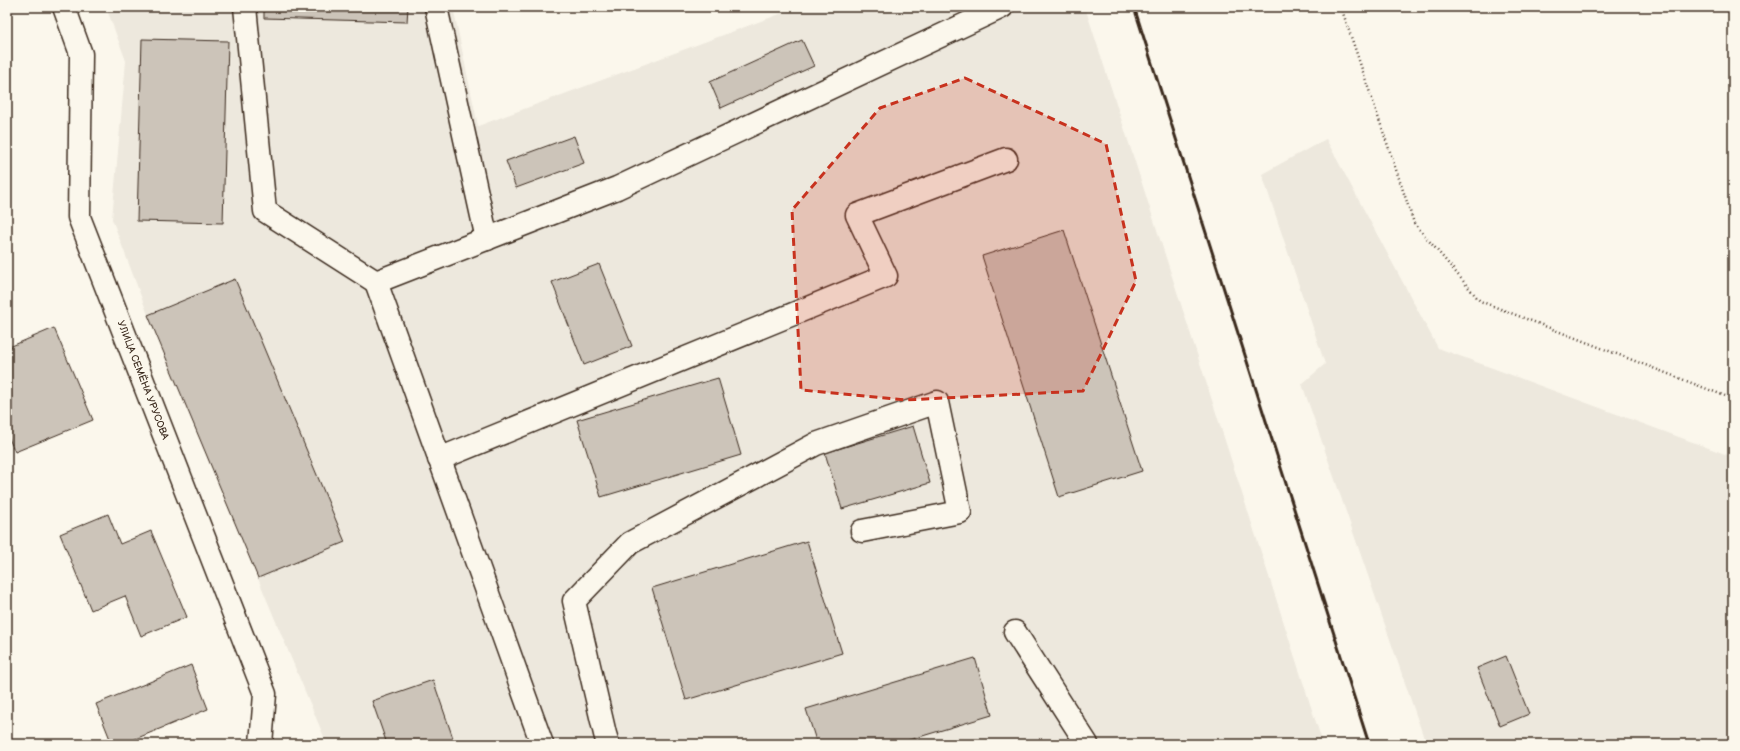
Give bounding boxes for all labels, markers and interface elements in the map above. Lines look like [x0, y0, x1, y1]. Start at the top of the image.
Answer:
street label: УЛИЦА СЕМЁНА УРУСОВА [115, 319, 172, 442]

